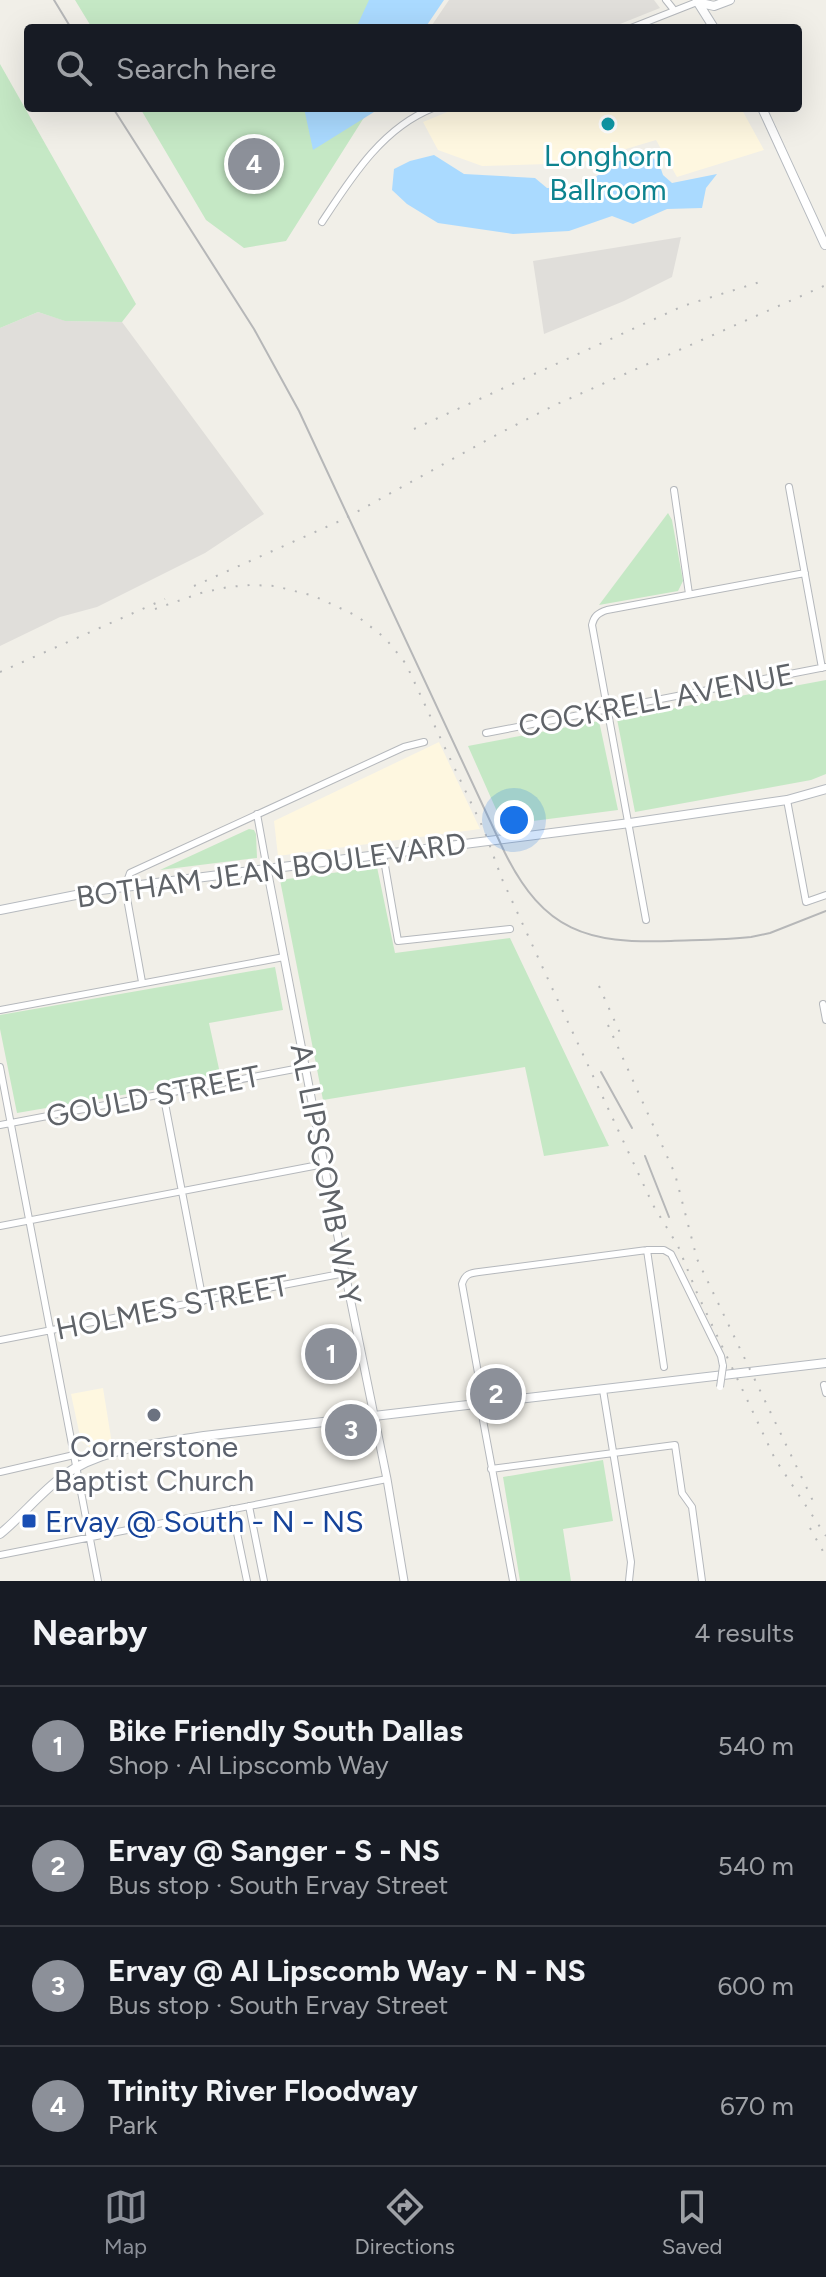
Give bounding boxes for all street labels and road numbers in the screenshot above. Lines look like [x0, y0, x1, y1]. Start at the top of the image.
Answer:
street label: COCKRELL AVENUE [515, 655, 797, 745]
street label: BOTHAM JEAN BOULEVARD [74, 824, 468, 916]
street label: AL LIPSCOMB WAY [283, 1040, 369, 1308]
street label: GOULD STREET [43, 1057, 263, 1135]
street label: HOLMES STREET [53, 1266, 292, 1348]

